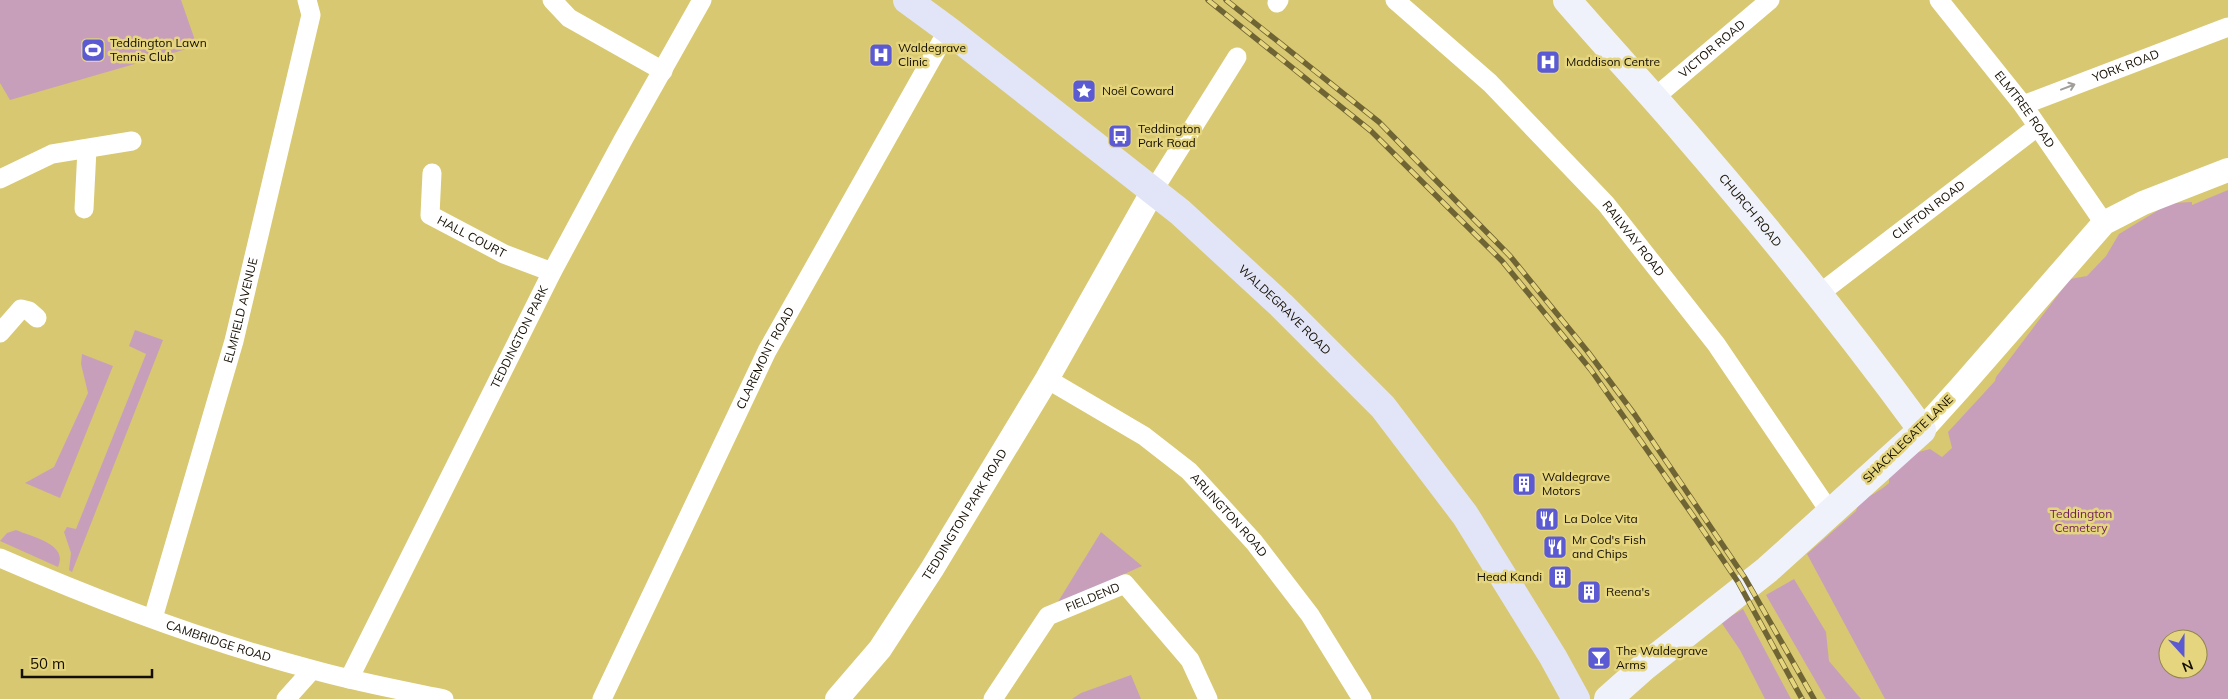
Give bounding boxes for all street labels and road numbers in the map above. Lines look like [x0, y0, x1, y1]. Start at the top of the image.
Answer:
street label: VICTOR ROAD [1675, 16, 1748, 81]
street label: YORK ROAD [2089, 46, 2161, 85]
street label: ELMTREE ROAD [1992, 68, 2058, 151]
street label: CHURCH ROAD [1716, 171, 1785, 250]
street label: CLIFTON ROAD [1889, 177, 1968, 242]
street label: RAILWAY ROAD [1599, 198, 1668, 279]
street label: HALL COURT [435, 212, 509, 261]
street label: ELMFIELD AVENUE [220, 256, 260, 365]
street label: WALDEGRAVE ROAD [1235, 262, 1334, 358]
street label: TEDDINGTON PARK [487, 283, 551, 391]
street label: CLAREMONT ROAD [733, 304, 797, 411]
street label: SHACKLEGATE LANE [1859, 392, 1956, 486]
street label: TEDDINGTON PARK ROAD [919, 446, 1010, 583]
street label: ARLINGTON ROAD [1188, 470, 1271, 560]
street label: FIELDEND [1063, 579, 1122, 615]
street label: CAMBRIDGE ROAD [164, 617, 273, 665]

